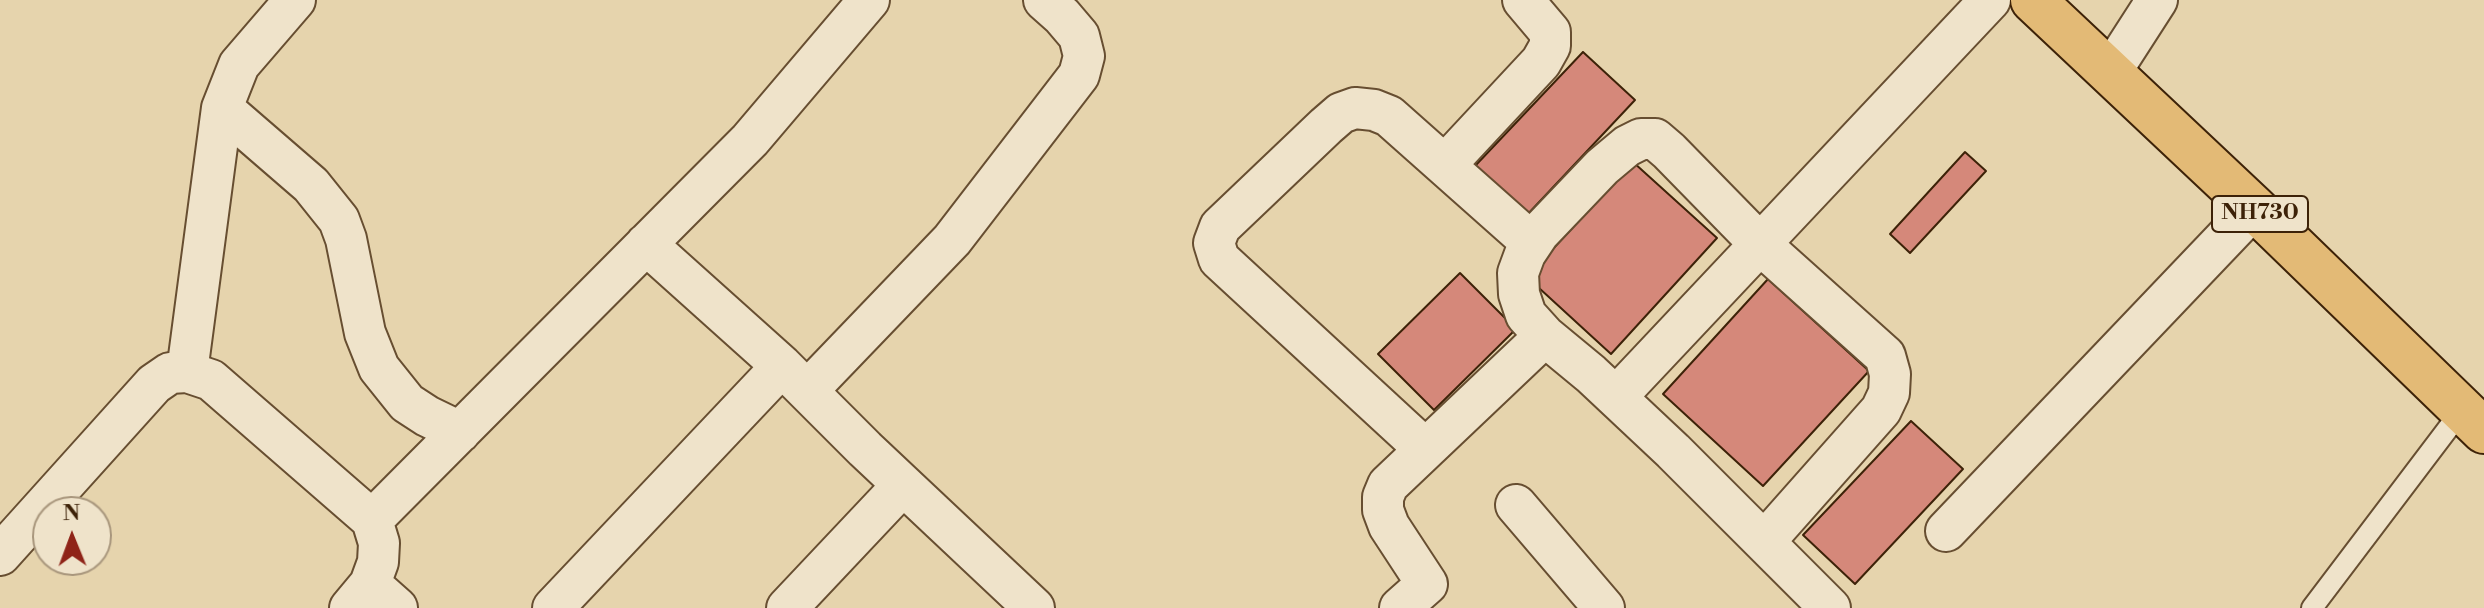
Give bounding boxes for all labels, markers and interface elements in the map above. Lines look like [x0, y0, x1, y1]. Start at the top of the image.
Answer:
road number: NH730 [2212, 196, 2308, 232]
north arrow [32, 496, 112, 576]
text: N [63, 500, 81, 527]

